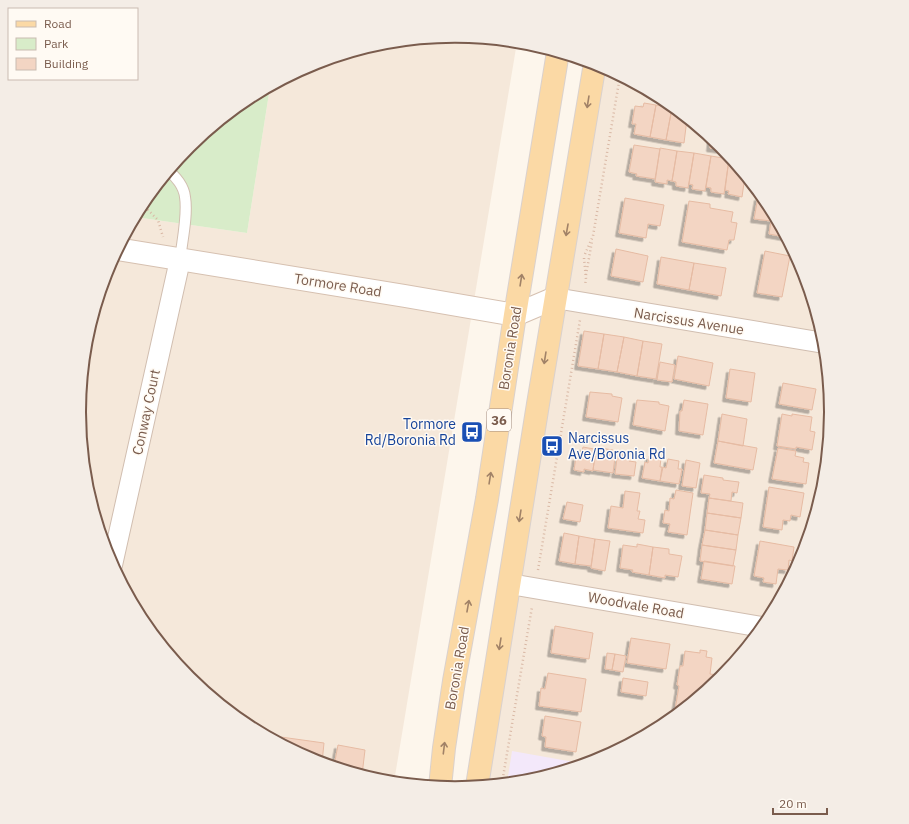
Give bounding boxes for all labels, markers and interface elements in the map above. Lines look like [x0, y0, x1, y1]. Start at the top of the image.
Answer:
legend [8, 8, 138, 80]
text: Road [44, 16, 72, 31]
text: Park [44, 36, 69, 51]
text: Building [44, 56, 89, 71]
one-way arrow [584, 95, 592, 108]
one-way arrow [563, 223, 571, 236]
street label: Tormore Road [293, 269, 383, 301]
one-way arrow [517, 274, 525, 287]
street label: Narcissus Avenue [633, 303, 746, 339]
street label: Boronia Road [495, 305, 525, 391]
one-way arrow [541, 352, 549, 365]
street label: Conway Court [128, 367, 164, 457]
road number: 36 [487, 409, 511, 431]
place label: Tormore Rd/Boronia Rd [365, 415, 456, 449]
bus stop icon: Tormore Rd/Boronia Rd [459, 419, 485, 445]
place label: Narcissus Ave/Boronia Rd [568, 429, 666, 463]
bus stop icon: Narcissus Ave/Boronia Rd [539, 433, 565, 459]
one-way arrow [486, 472, 494, 485]
one-way arrow [516, 509, 524, 522]
street label: Woodvale Road [587, 588, 685, 622]
one-way arrow [464, 600, 472, 613]
street label: Boronia Road [441, 625, 473, 711]
one-way arrow [496, 638, 504, 651]
one-way arrow [440, 742, 448, 755]
scale bar [773, 790, 827, 816]
text: 20 m [779, 796, 807, 811]

